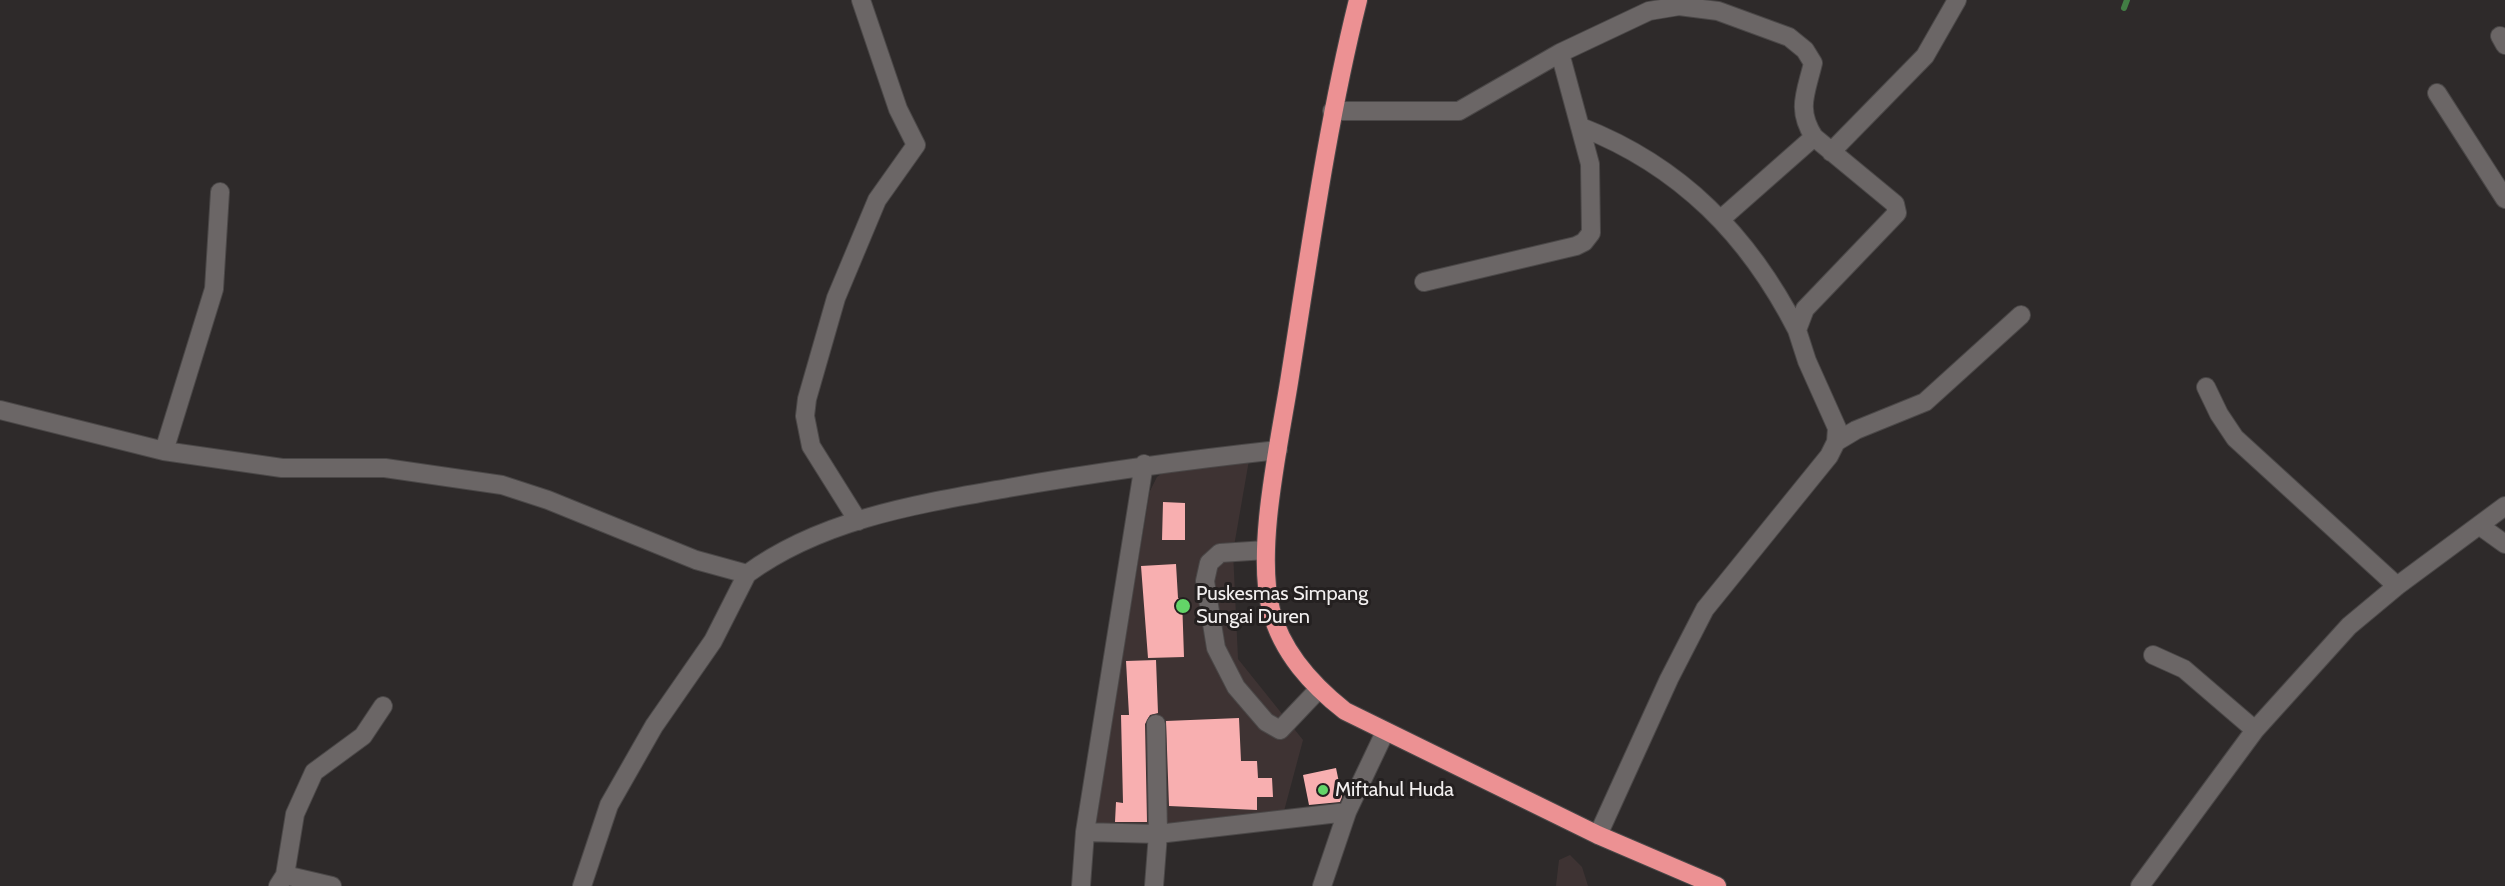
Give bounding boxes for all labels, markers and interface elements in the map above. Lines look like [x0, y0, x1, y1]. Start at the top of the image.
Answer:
place label: Puskesmas Simpang Sungai Duren [1196, 582, 1368, 629]
marker: Puskesmas Simpang Sungai Duren [1174, 597, 1192, 615]
place label: Miftahul Huda [1335, 778, 1454, 802]
marker: Miftahul Huda [1316, 783, 1330, 797]

